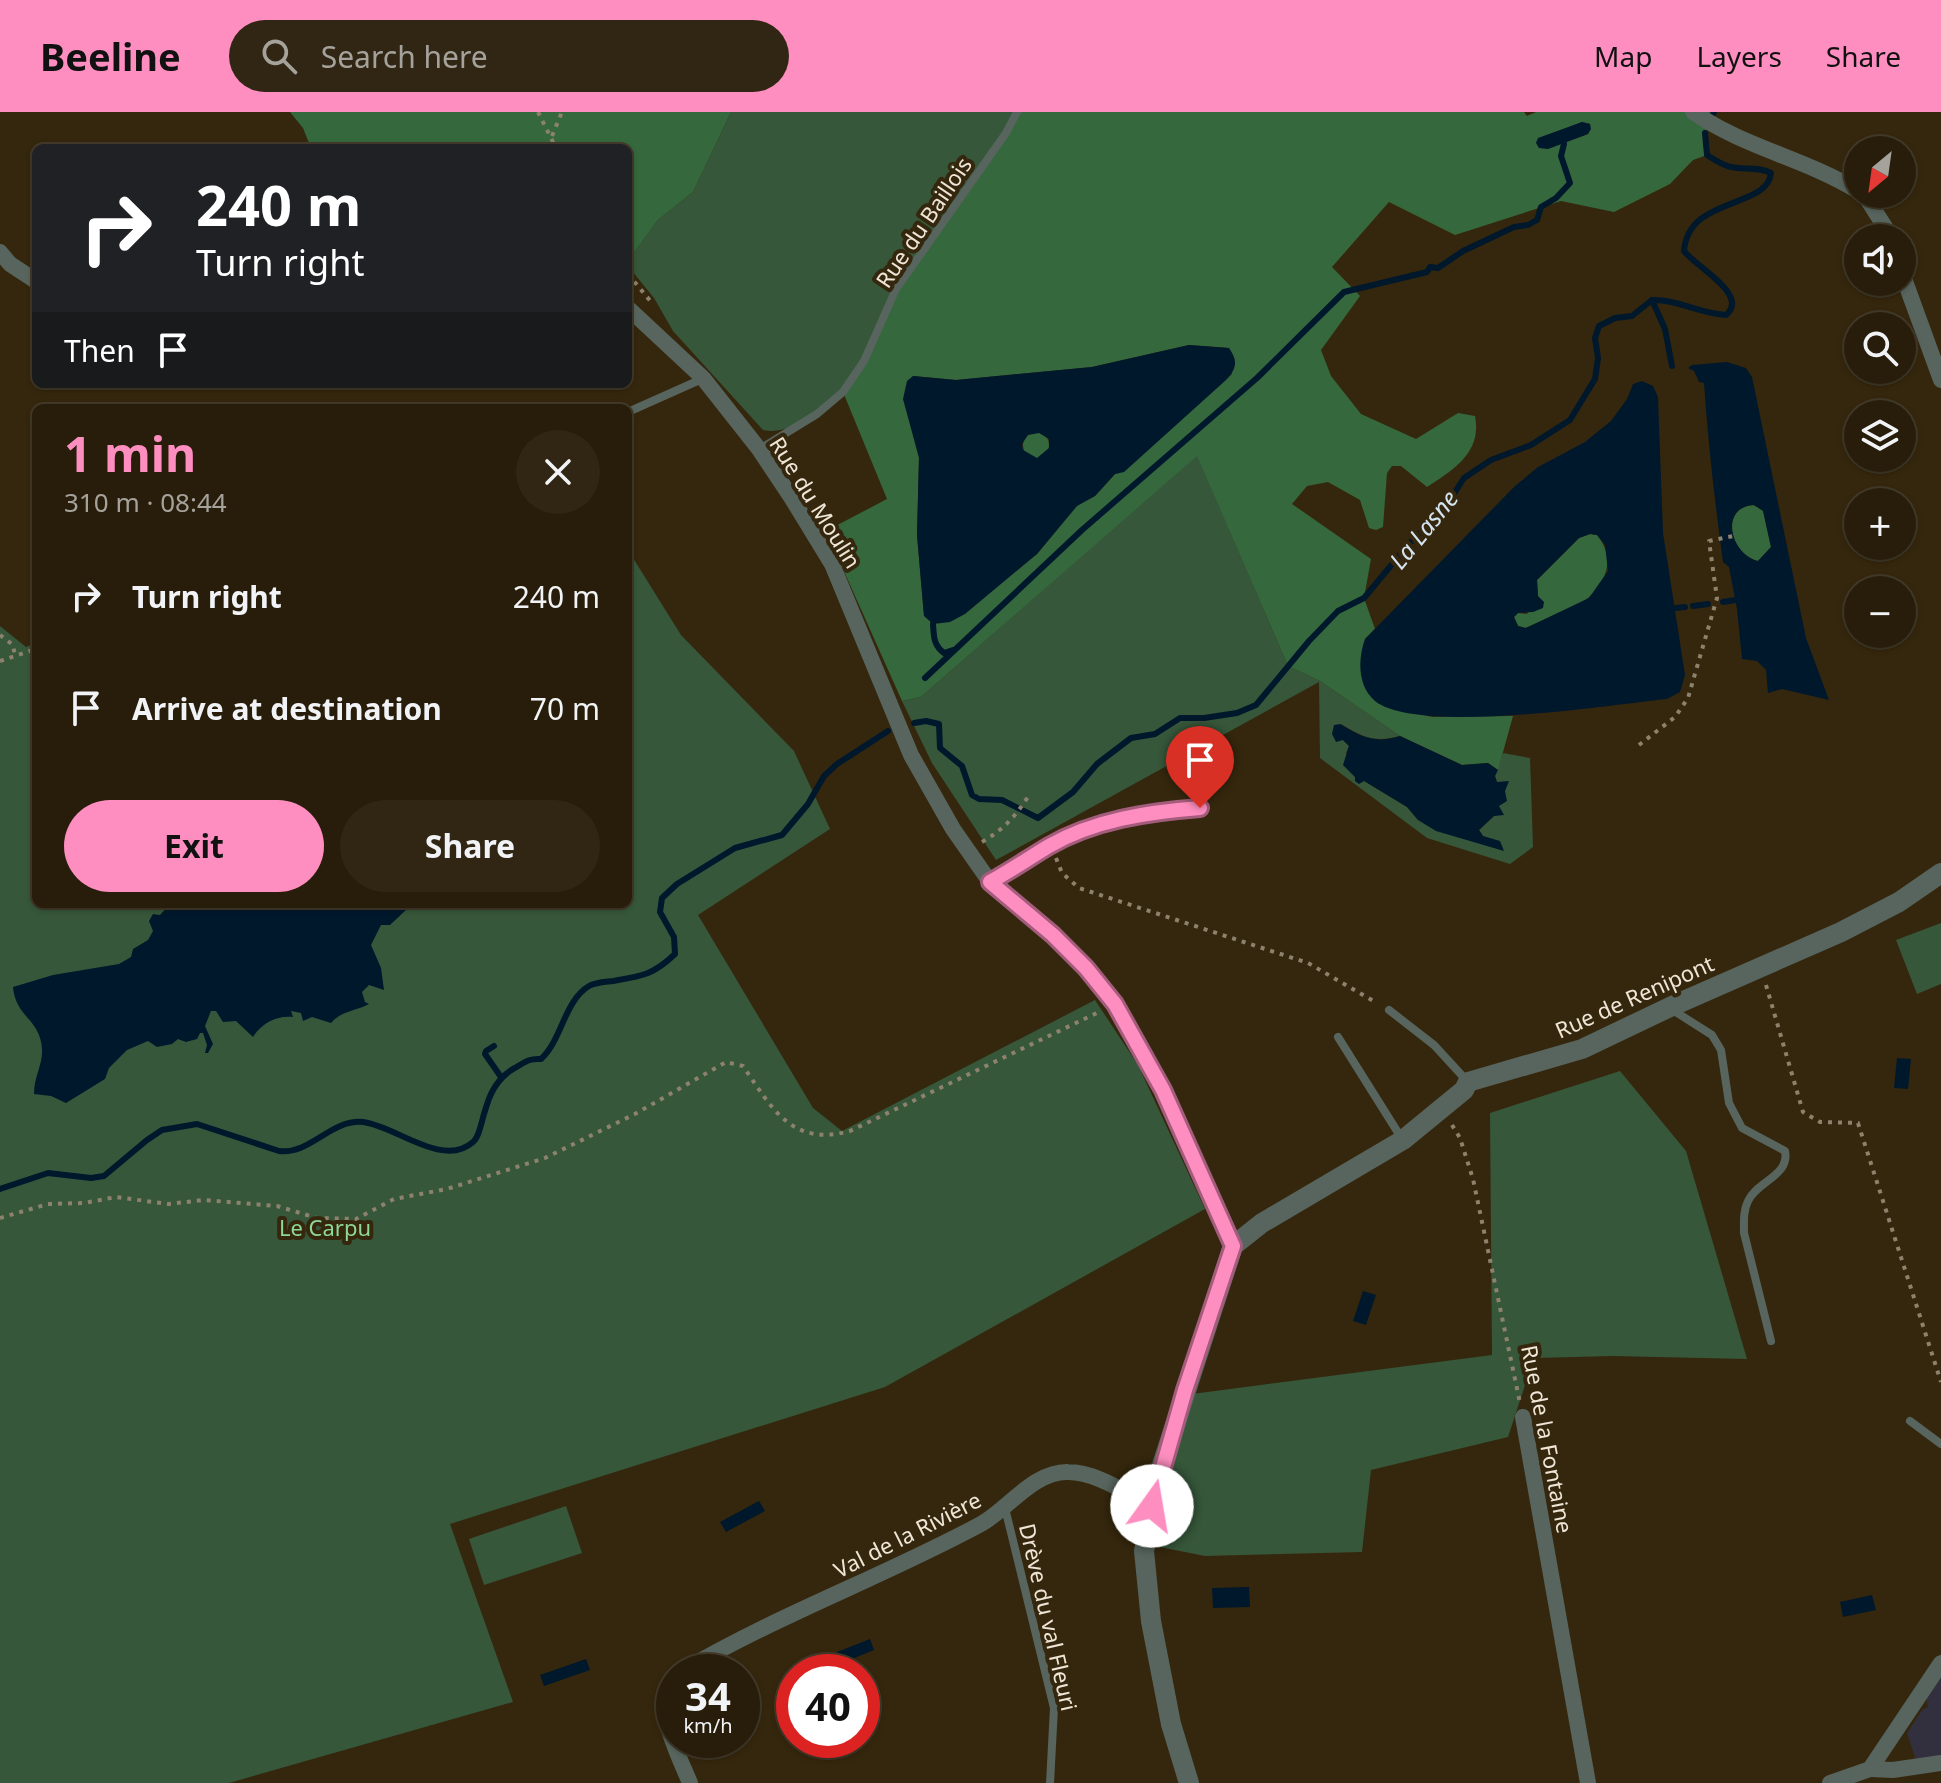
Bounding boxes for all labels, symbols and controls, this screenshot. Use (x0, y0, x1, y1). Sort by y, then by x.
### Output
search box (229, 20, 789, 92)
text: Beeline (40, 30, 181, 82)
icon: search (257, 34, 301, 78)
text: Search here (321, 36, 488, 77)
text: Map (1594, 37, 1652, 75)
text: Layers (1696, 37, 1782, 75)
text: Share (1826, 37, 1901, 75)
north arrow (1844, 136, 1916, 208)
map controls (1844, 136, 1916, 648)
street label: Rue du Baillois (868, 151, 978, 293)
text: 240 m (196, 166, 361, 242)
icon: right (64, 176, 168, 280)
button: sound (1844, 224, 1916, 296)
text: Turn right (196, 238, 364, 287)
button: search (1844, 312, 1916, 384)
icon: arrive (151, 328, 195, 372)
text: Then (64, 330, 135, 371)
button: layers (1844, 400, 1916, 472)
text: 1 min (64, 421, 196, 486)
button: close (516, 430, 600, 514)
street label: Rue du Moulin (764, 430, 868, 574)
water label: La Lasne (1381, 483, 1465, 575)
text: 310 m · 08:44 (64, 484, 227, 520)
button: + (1844, 488, 1916, 560)
icon: right (64, 574, 108, 618)
text: Turn right (132, 576, 282, 617)
text: 240 m (513, 576, 600, 617)
button: − (1844, 576, 1916, 648)
icon: arrive (64, 686, 108, 730)
text: Arrive at destination (132, 688, 442, 729)
text: 70 m (530, 688, 600, 729)
pin (1166, 726, 1234, 808)
icon: arrive (1178, 738, 1222, 782)
button: Exit (64, 800, 324, 892)
button: Share (340, 800, 600, 892)
street label: Rue de Renipont (1550, 948, 1718, 1044)
park label: Le Carpu (279, 1212, 371, 1242)
street label: Rue de la Fontaine (1515, 1342, 1581, 1536)
position arrow (1110, 1464, 1194, 1548)
street label: Val de la Rivière (828, 1484, 986, 1584)
street label: Drève du val Fleuri (1013, 1520, 1085, 1714)
speed limit sign: 40 (776, 1654, 880, 1758)
text: 34 (685, 1668, 731, 1723)
text: km/h (683, 1712, 733, 1739)

